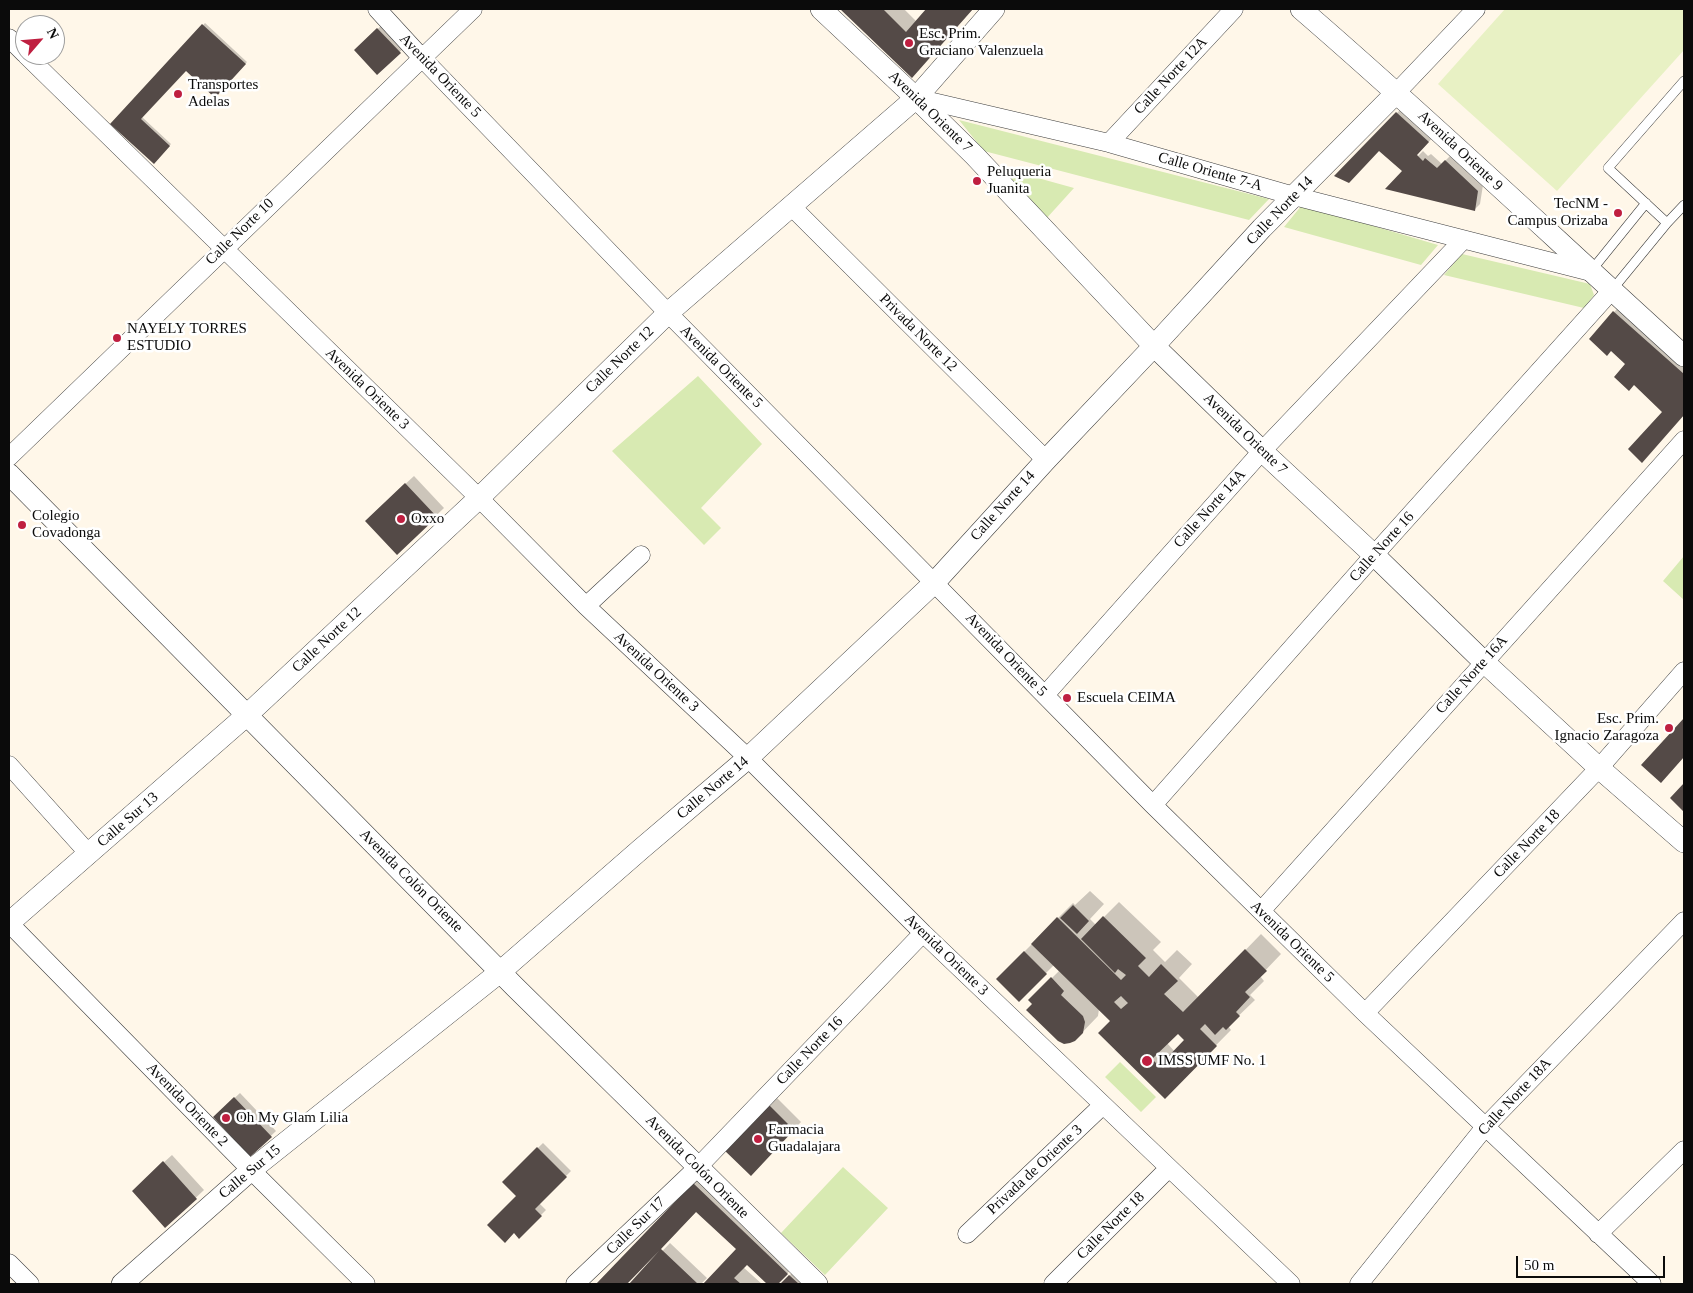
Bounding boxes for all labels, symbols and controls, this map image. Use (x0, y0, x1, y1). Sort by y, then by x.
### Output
north arrow (15, 15, 65, 65)
place label: Esc. Prim. Graciano Valenzuela (919, 25, 1044, 60)
text: N (44, 26, 62, 41)
street label: Avenida Oriente 5 (395, 30, 485, 122)
street label: Calle Norte 12A (1131, 34, 1211, 118)
marker: Esc. Prim. Graciano Valenzuela (903, 37, 915, 49)
street label: Avenida Oriente 7 (884, 67, 976, 157)
place label: Transportes Adelas (188, 76, 258, 111)
marker: Transportes Adelas (172, 88, 184, 100)
street label: Avenida Oriente 9 (1414, 107, 1506, 195)
street label: Calle Oriente 7-A (1156, 149, 1264, 195)
place label: Peluqueria Juanita (987, 163, 1051, 198)
street label: Calle Norte 14 (1243, 173, 1317, 249)
marker: Peluqueria Juanita (971, 175, 983, 187)
street label: Calle Norte 10 (202, 195, 278, 269)
place label: TecNM - Campus Orizaba (1508, 195, 1608, 230)
marker: TecNM - Campus Orizaba (1612, 207, 1624, 219)
street label: Privada Norte 12 (875, 290, 961, 376)
place label: NAYELY TORRES ESTUDIO (127, 320, 247, 355)
street label: Avenida Oriente 5 (676, 322, 766, 412)
street label: Calle Norte 12 (582, 323, 658, 397)
marker: NAYELY TORRES ESTUDIO (111, 332, 123, 344)
street label: Avenida Oriente 3 (321, 344, 413, 434)
street label: Avenida Oriente 7 (1199, 389, 1291, 479)
street label: Calle Norte 14A (1170, 466, 1250, 552)
street label: Calle Norte 14 (967, 467, 1039, 545)
place label: Colegio Covadonga (32, 507, 100, 542)
street label: Calle Norte 16 (1346, 508, 1418, 586)
place label: Oxxo (411, 510, 444, 528)
marker: Oxxo (395, 513, 407, 525)
marker: Colegio Covadonga (16, 519, 28, 531)
street label: Calle Norte 12 (289, 603, 365, 677)
street label: Avenida Oriente 5 (961, 609, 1051, 701)
street label: Avenida Oriente 3 (610, 628, 702, 716)
street label: Calle Norte 16A (1432, 632, 1512, 718)
place label: Escuela CEIMA (1077, 689, 1176, 707)
marker: Escuela CEIMA (1061, 692, 1073, 704)
place label: Esc. Prim. Ignacio Zaragoza (1554, 710, 1659, 745)
marker: Esc. Prim. Ignacio Zaragoza (1663, 722, 1675, 734)
street label: Calle Norte 14 (673, 753, 753, 823)
street label: Calle Sur 13 (94, 789, 162, 851)
street label: Calle Norte 18 (1490, 806, 1564, 882)
street label: Avenida Colón Oriente (356, 826, 466, 936)
street label: Avenida Oriente 5 (1246, 897, 1338, 987)
street label: Avenida Oriente 3 (900, 910, 992, 1000)
street label: Calle Norte 16 (773, 1013, 847, 1089)
place label: IMSS UMF No. 1 (1158, 1052, 1266, 1070)
marker: IMSS UMF No. 1 (1140, 1054, 1154, 1068)
street label: Calle Norte 18A (1475, 1055, 1555, 1139)
street label: Avenida Oriente 2 (142, 1059, 232, 1151)
place label: Oh My Glam Lilia (236, 1109, 348, 1127)
marker: Oh My Glam Lilia (220, 1112, 232, 1124)
street label: Avenida Colón Oriente (642, 1112, 752, 1222)
place label: Farmacia Guadalajara (768, 1121, 840, 1156)
street label: Privada de Oriente 3 (984, 1121, 1086, 1219)
marker: Farmacia Guadalajara (752, 1133, 764, 1145)
street label: Calle Sur 15 (215, 1141, 285, 1203)
street label: Calle Norte 18 (1073, 1188, 1149, 1264)
street label: Calle Sur 17 (603, 1193, 669, 1259)
scale bar (1518, 1246, 1667, 1278)
text: 50 m (1524, 1257, 1554, 1273)

